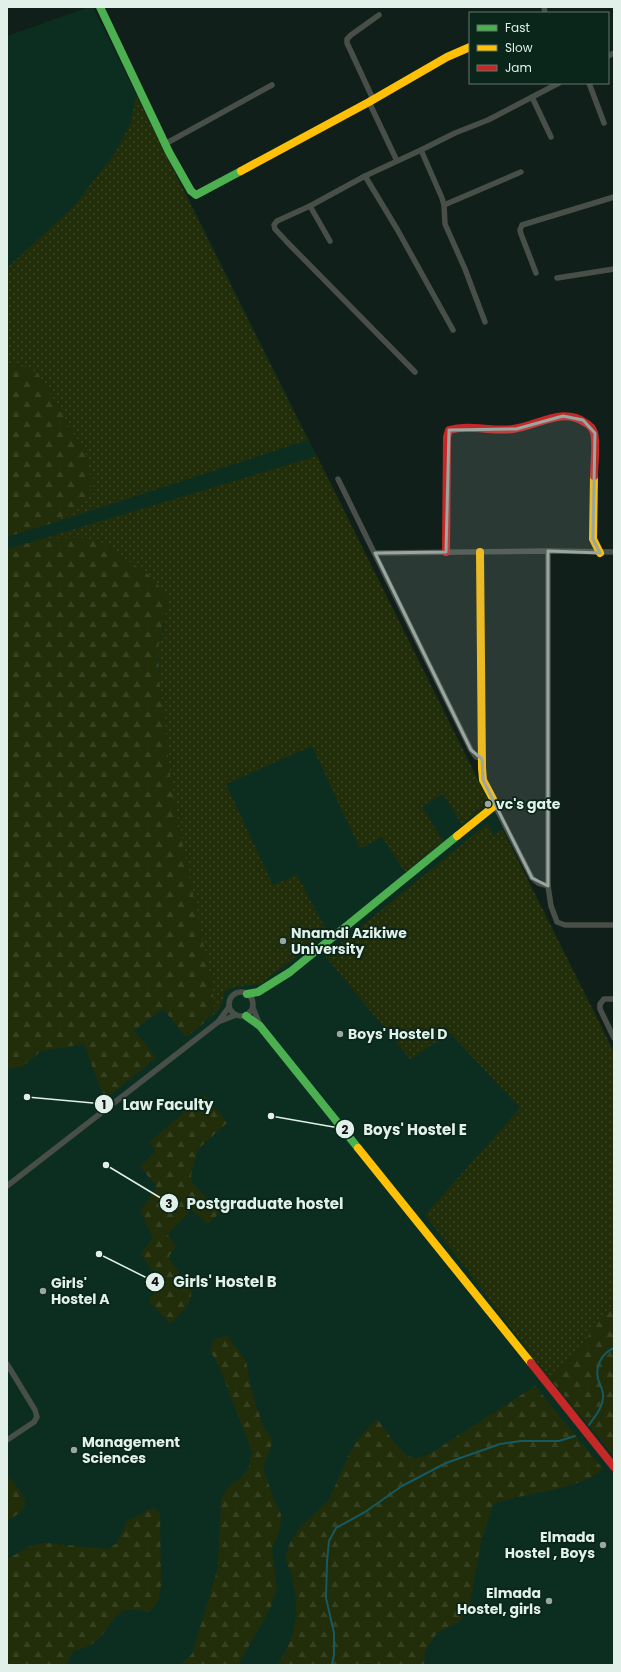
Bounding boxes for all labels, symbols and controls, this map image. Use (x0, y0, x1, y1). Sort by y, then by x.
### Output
legend (469, 12, 609, 84)
text: Fast (505, 19, 530, 36)
text: Slow (505, 39, 533, 56)
text: Jam (505, 59, 532, 76)
place label: vc's gate (496, 794, 561, 814)
marker: vc's gate (483, 799, 493, 809)
place label: Nnamdi Azikiwe University (291, 923, 407, 959)
marker: Nnamdi Azikiwe University (278, 936, 288, 946)
place label: Boys' Hostel D (348, 1024, 447, 1044)
marker: Boys' Hostel D (335, 1029, 345, 1039)
callout: Law Faculty (94, 1091, 221, 1118)
text: Law Faculty (122, 1094, 214, 1115)
text: 1 (102, 1096, 106, 1113)
callout: Boys' Hostel E (335, 1116, 475, 1143)
text: Boys' Hostel E (363, 1119, 467, 1140)
text: 2 (342, 1121, 349, 1138)
callout: Postgraduate hostel (159, 1190, 351, 1217)
text: Postgraduate hostel (187, 1193, 343, 1214)
text: 3 (165, 1195, 173, 1212)
callout: Girls' Hostel B (145, 1268, 284, 1295)
text: Girls' Hostel B (173, 1271, 277, 1292)
place label: Girls' Hostel A (51, 1273, 110, 1309)
text: 4 (151, 1273, 159, 1290)
marker: Girls' Hostel A (38, 1286, 48, 1296)
place label: Management Sciences (82, 1432, 180, 1468)
marker: Management Sciences (69, 1445, 79, 1455)
place label: Elmada Hostel , Boys (505, 1527, 595, 1563)
marker: Elmada Hostel , Boys (598, 1540, 608, 1550)
place label: Elmada Hostel, girls (457, 1583, 541, 1619)
marker: Elmada Hostel, girls (544, 1596, 554, 1606)

